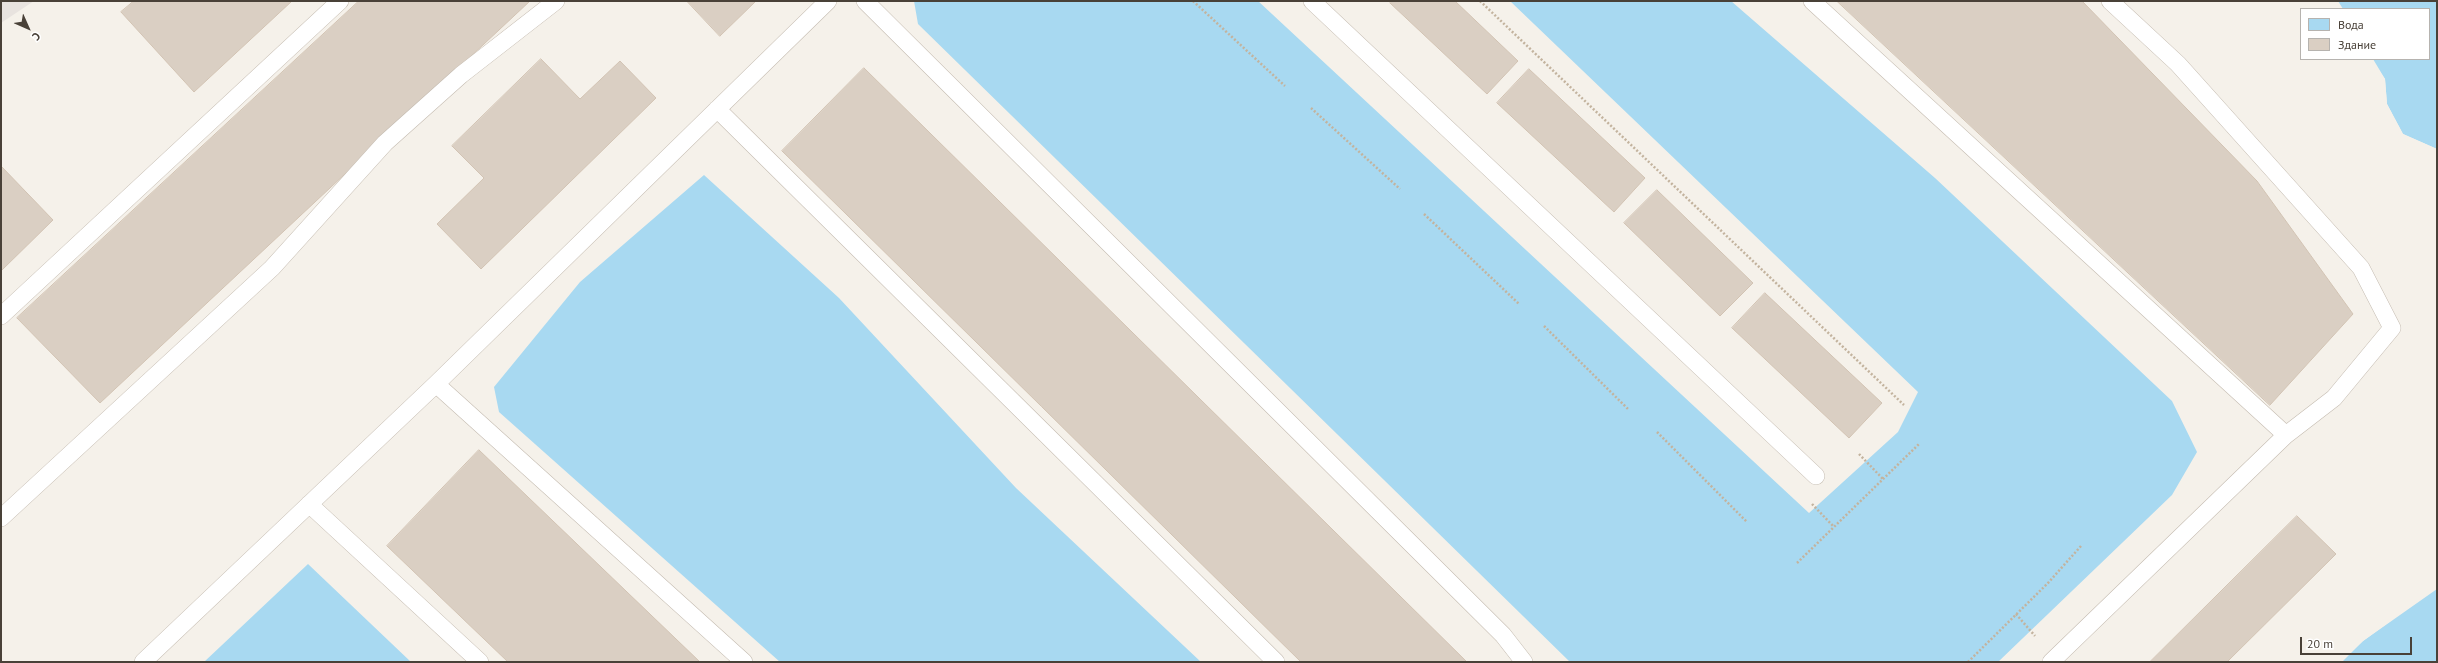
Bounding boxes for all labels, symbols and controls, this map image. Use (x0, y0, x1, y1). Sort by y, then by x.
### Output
north arrow (8, 8, 48, 48)
legend (2300, 8, 2430, 60)
text: Вода (2338, 17, 2364, 32)
text: С (29, 29, 44, 44)
text: Здание (2338, 37, 2376, 52)
scale bar (2302, 629, 2414, 655)
text: 20 m (2307, 636, 2333, 651)

